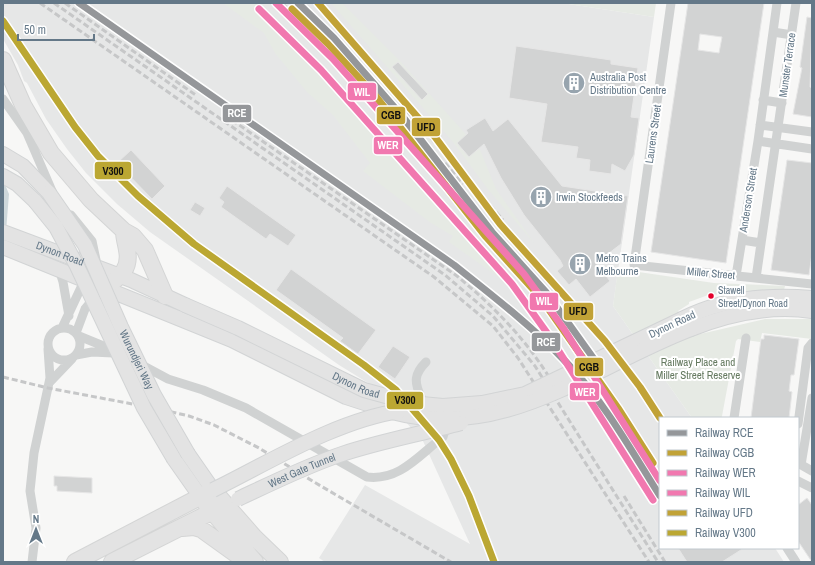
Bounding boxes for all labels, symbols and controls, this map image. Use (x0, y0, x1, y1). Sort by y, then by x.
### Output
scale bar (18, 16, 94, 42)
text: 50 m (24, 22, 46, 38)
street label: Munster Terrace (776, 32, 798, 98)
building icon: Australia Post Distribution Centre (561, 70, 587, 96)
place label: Australia Post Distribution Centre (589, 70, 666, 97)
line badge: WIL (347, 82, 377, 101)
text: WIL (354, 85, 371, 99)
street label: Laurens Street (642, 103, 664, 164)
line badge: RCE (222, 104, 252, 123)
text: RCE (227, 106, 247, 120)
line badge: CGB (376, 106, 406, 125)
text: CGB (381, 108, 402, 122)
line badge: UFD (411, 117, 441, 137)
text: UFD (417, 120, 436, 134)
line badge: WER (373, 136, 403, 155)
text: WER (377, 138, 399, 152)
line badge: V300 (94, 161, 132, 180)
text: V300 (102, 164, 124, 178)
street label: Anderson Street (736, 166, 760, 234)
building icon: Irwin Stockfeeds (528, 184, 554, 210)
place label: Irwin Stockfeeds (556, 190, 623, 204)
street label: Dynon Road (34, 238, 86, 269)
building icon: Metro Trains Melbourne (567, 251, 593, 277)
place label: Metro Trains Melbourne (596, 251, 647, 278)
street label: Miller Street (686, 264, 736, 282)
place label: Stawell Street/Dynon Road (718, 284, 788, 310)
marker: Stawell Street/Dynon Road (706, 291, 716, 301)
line badge: WIL (529, 292, 559, 311)
text: WIL (536, 294, 553, 308)
line badge: UFD (563, 302, 594, 321)
text: UFD (569, 304, 588, 318)
street label: Dynon Road (646, 307, 698, 341)
street label: Wurundjeri Way (116, 328, 157, 392)
line badge: RCE (531, 332, 561, 352)
text: RCE (536, 335, 556, 349)
park label: Railway Place and Miller Street Reserve (656, 355, 740, 382)
line badge: CGB (574, 357, 604, 377)
text: CGB (579, 360, 600, 374)
street label: Dynon Road (330, 369, 381, 401)
line badge: WER (569, 382, 600, 401)
text: WER (574, 385, 596, 399)
line badge: V300 (386, 391, 424, 410)
text: V300 (394, 393, 416, 407)
legend (659, 417, 799, 549)
text: Railway RCE (695, 425, 754, 441)
text: Railway CGB (695, 445, 754, 461)
street label: West Gate Tunnel (266, 450, 337, 491)
text: Railway WER (695, 465, 756, 481)
text: Railway WIL (695, 485, 751, 501)
text: Railway UFD (695, 505, 753, 521)
north arrow (16, 509, 56, 549)
text: N (33, 512, 39, 526)
text: Railway V300 (695, 525, 756, 541)

